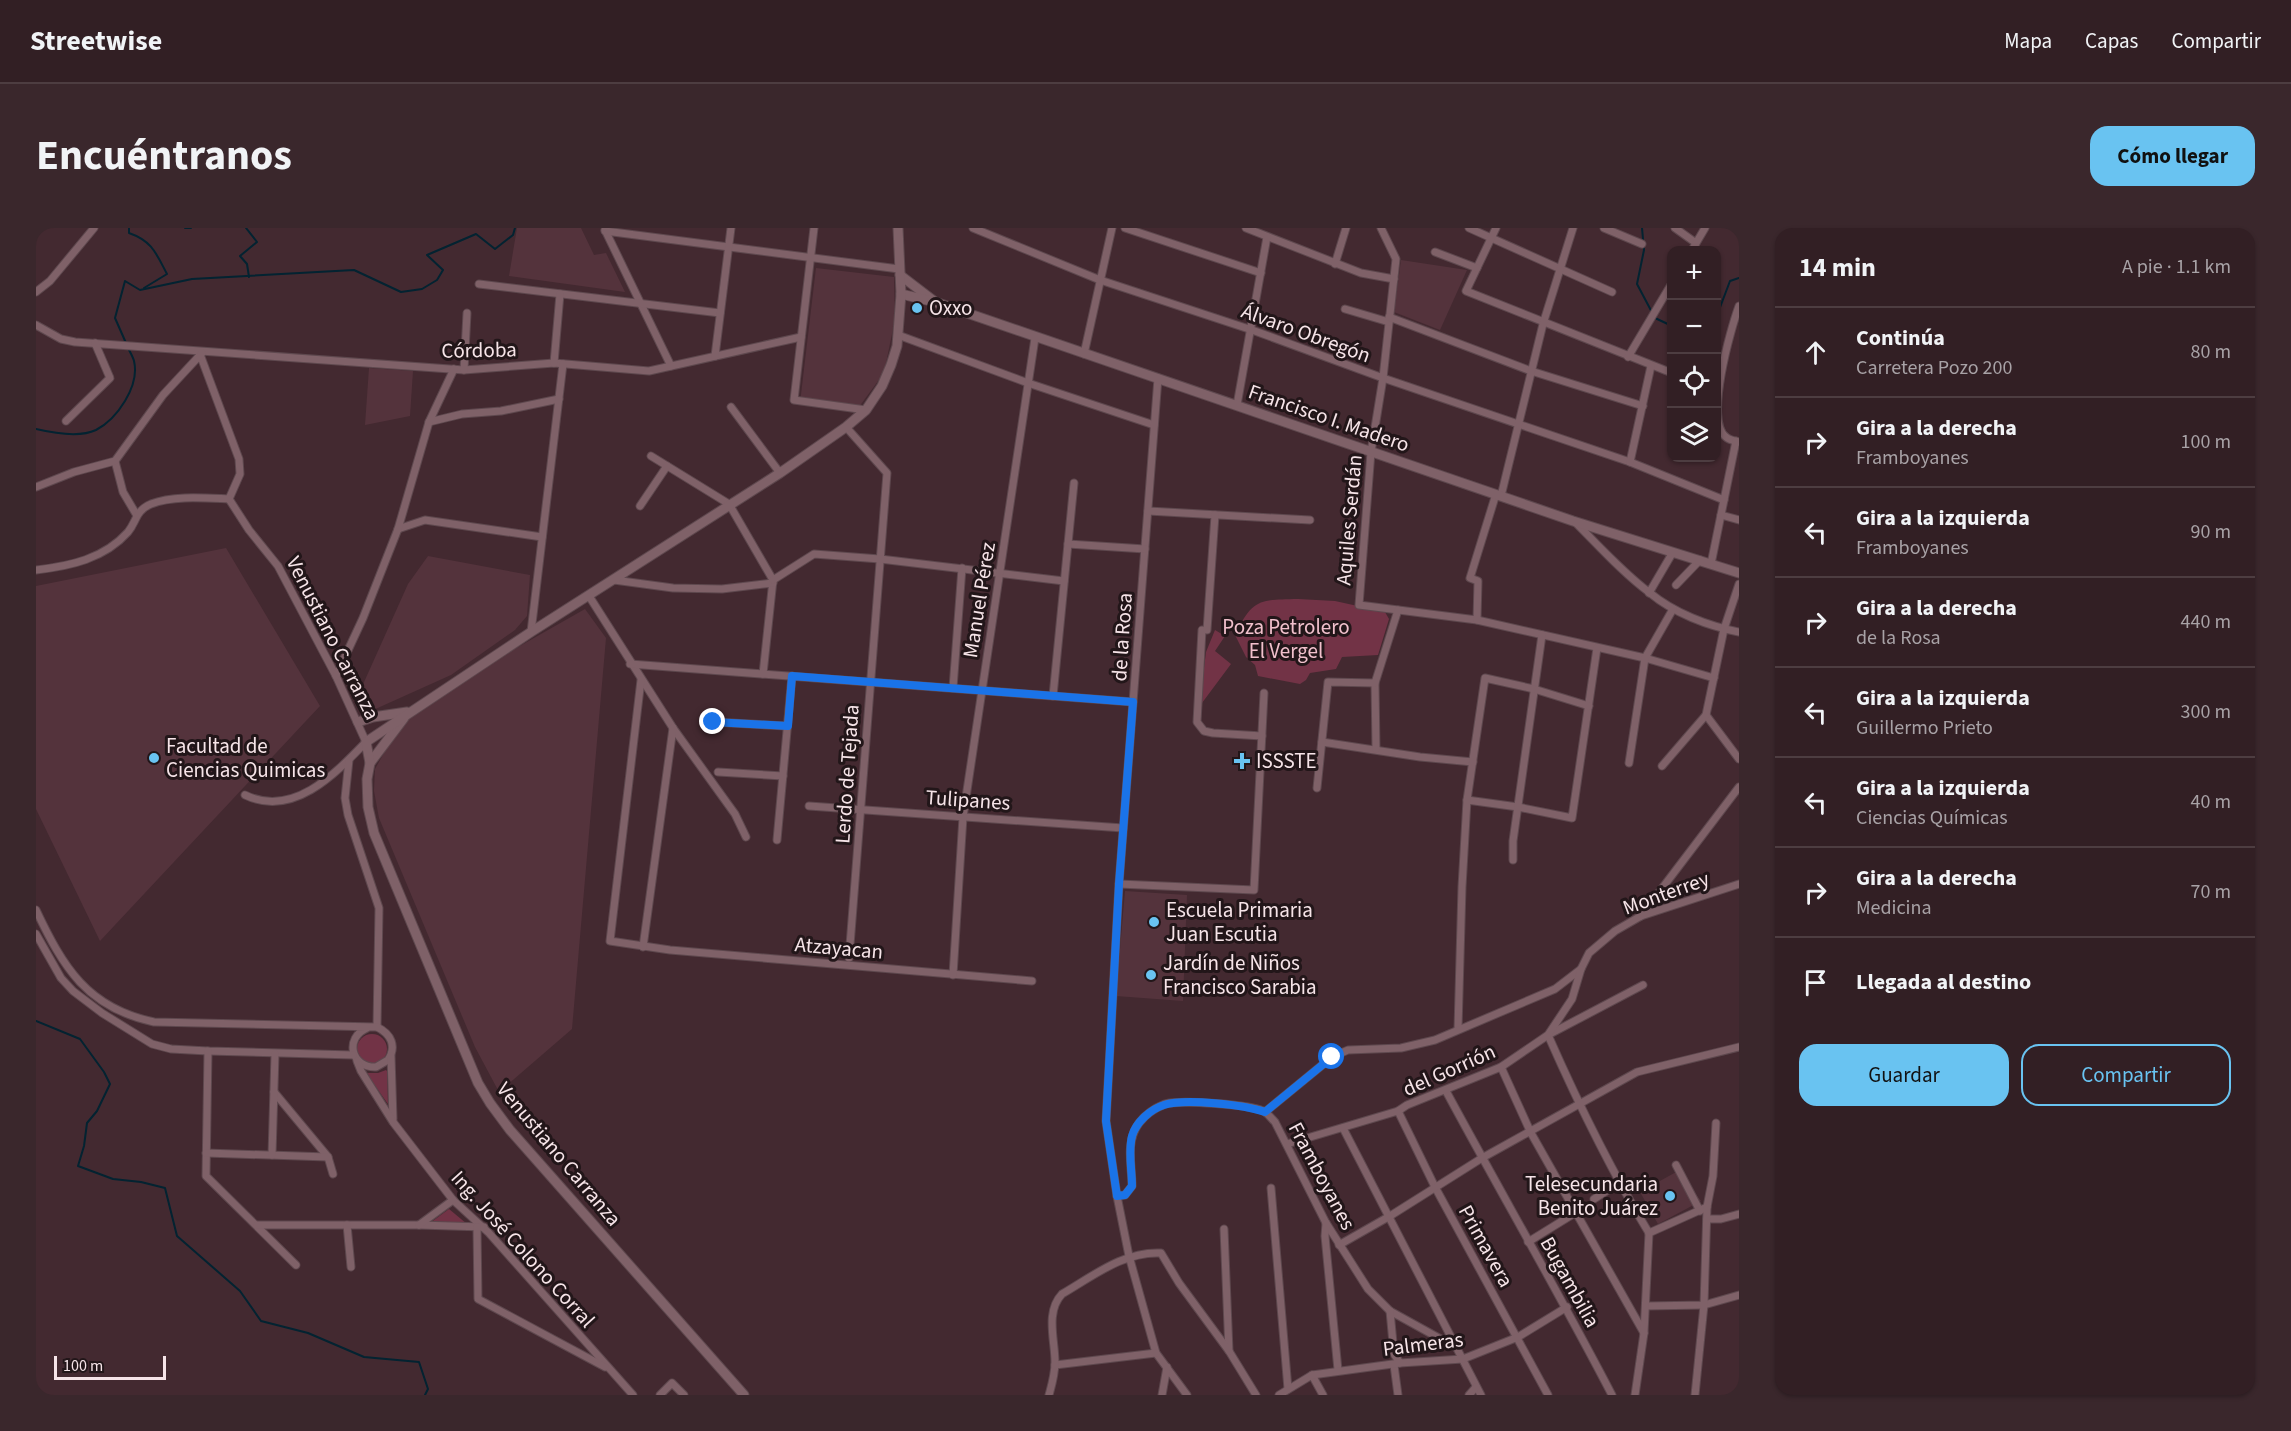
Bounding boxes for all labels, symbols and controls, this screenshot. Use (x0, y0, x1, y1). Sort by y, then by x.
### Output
text: Streetwise (30, 21, 162, 61)
text: Mapa (2004, 26, 2052, 56)
text: Capas (2085, 26, 2138, 56)
text: Compartir (2171, 26, 2261, 56)
text: Encuéntranos (36, 126, 292, 186)
button: Cómo llegar (2090, 126, 2255, 186)
map controls (1667, 246, 1721, 462)
button: + (1667, 246, 1721, 300)
text: 14 min (1799, 249, 1876, 286)
text: A pie · 1.1 km (2122, 253, 2231, 281)
place label: Oxxo (929, 293, 972, 323)
street label: Álvaro Obregón (1237, 296, 1375, 370)
button: − (1667, 300, 1721, 354)
marker: Oxxo (910, 301, 924, 315)
text: Continúa (1856, 322, 1945, 354)
street label: Córdoba (441, 334, 517, 366)
icon: ahead (1799, 336, 1832, 369)
text: 80 m (2191, 338, 2231, 366)
button: locate (1667, 354, 1721, 408)
text: Carretera Pozo 200 (1856, 354, 2012, 382)
street label: Francisco I. Madero (1245, 376, 1413, 460)
button: layers (1667, 408, 1721, 462)
text: Gira a la derecha (1856, 412, 2017, 444)
icon: right (1799, 426, 1832, 459)
text: 100 m (2181, 428, 2231, 456)
text: Framboyanes (1856, 444, 1969, 472)
street label: Aquiles Serdán (1328, 454, 1370, 586)
text: Gira a la izquierda (1856, 502, 2030, 534)
icon: left (1799, 516, 1832, 549)
text: 90 m (2191, 518, 2231, 546)
text: Framboyanes (1856, 534, 1969, 562)
street label: Manuel Pérez (955, 540, 1003, 660)
street label: Venustiano Carranza (279, 551, 387, 725)
street label: de la Rosa (1104, 592, 1140, 682)
text: Gira a la derecha (1856, 592, 2017, 624)
icon: right (1799, 606, 1832, 639)
text: 440 m (2181, 608, 2231, 636)
park label: Poza Petrolero El Vergel (1222, 612, 1350, 666)
text: de la Rosa (1856, 624, 1941, 652)
text: Gira a la izquierda (1856, 682, 2030, 714)
icon: left (1799, 696, 1832, 729)
text: 300 m (2181, 698, 2231, 726)
street label: Lerdo de Tejada (827, 703, 867, 845)
route end (699, 708, 725, 734)
text: Guillermo Prieto (1856, 714, 1993, 742)
place label: Facultad de Ciencias Quimicas (166, 731, 325, 785)
place label: ISSSTE (1256, 746, 1317, 776)
marker: Facultad de Ciencias Quimicas (147, 751, 161, 765)
marker: ISSSTE (1233, 752, 1251, 770)
text: Gira a la izquierda (1856, 772, 2030, 804)
street label: Tulipanes (925, 782, 1012, 818)
icon: left (1799, 786, 1832, 819)
text: 40 m (2191, 788, 2231, 816)
text: Ciencias Químicas (1856, 804, 2008, 832)
text: Gira a la derecha (1856, 862, 2017, 894)
street label: Monterrey (1619, 863, 1714, 922)
icon: right (1799, 876, 1832, 909)
text: 70 m (2191, 878, 2231, 906)
text: Medicina (1856, 894, 1932, 922)
place label: Escuela Primaria Juan Escutia (1166, 895, 1313, 949)
marker: Escuela Primaria Juan Escutia (1147, 915, 1161, 929)
street label: Atzayacan (794, 929, 884, 967)
place label: Jardín de Niños Francisco Sarabia (1163, 948, 1317, 1002)
icon: arrive (1799, 966, 1832, 999)
text: Llegada al destino (1856, 966, 2031, 998)
marker: Jardín de Niños Francisco Sarabia (1144, 968, 1158, 982)
street label: del Gorrión (1398, 1036, 1500, 1104)
route start (1318, 1043, 1344, 1069)
button: Guardar (1799, 1044, 2009, 1106)
button: Compartir (2021, 1044, 2231, 1106)
street label: Venustiano Carranza (490, 1075, 628, 1233)
street label: Framboyanes (1281, 1117, 1363, 1235)
street label: Ing. José Colono Corral (444, 1164, 602, 1334)
place label: Telesecundaria Benito Juárez (1525, 1169, 1658, 1223)
marker: Telesecundaria Benito Juárez (1663, 1189, 1677, 1203)
street label: Primavera (1451, 1199, 1521, 1293)
street label: Bugambilia (1533, 1231, 1607, 1333)
street label: Palmeras (1381, 1324, 1465, 1364)
scale bar (54, 1353, 166, 1380)
text: 100 m (63, 1355, 103, 1377)

